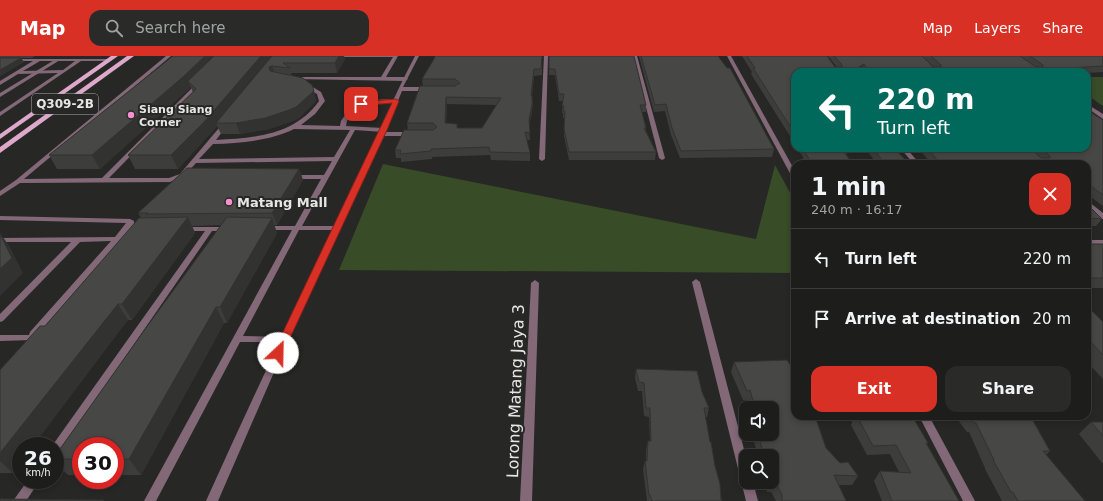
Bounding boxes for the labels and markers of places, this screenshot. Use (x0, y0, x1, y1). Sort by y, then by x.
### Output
pin (344, 87, 378, 121)
place label: Siang Siang Corner (139, 103, 212, 129)
marker: Siang Siang Corner (126, 110, 136, 120)
place label: Matang Mall (237, 195, 327, 210)
marker: Matang Mall (224, 197, 234, 207)

